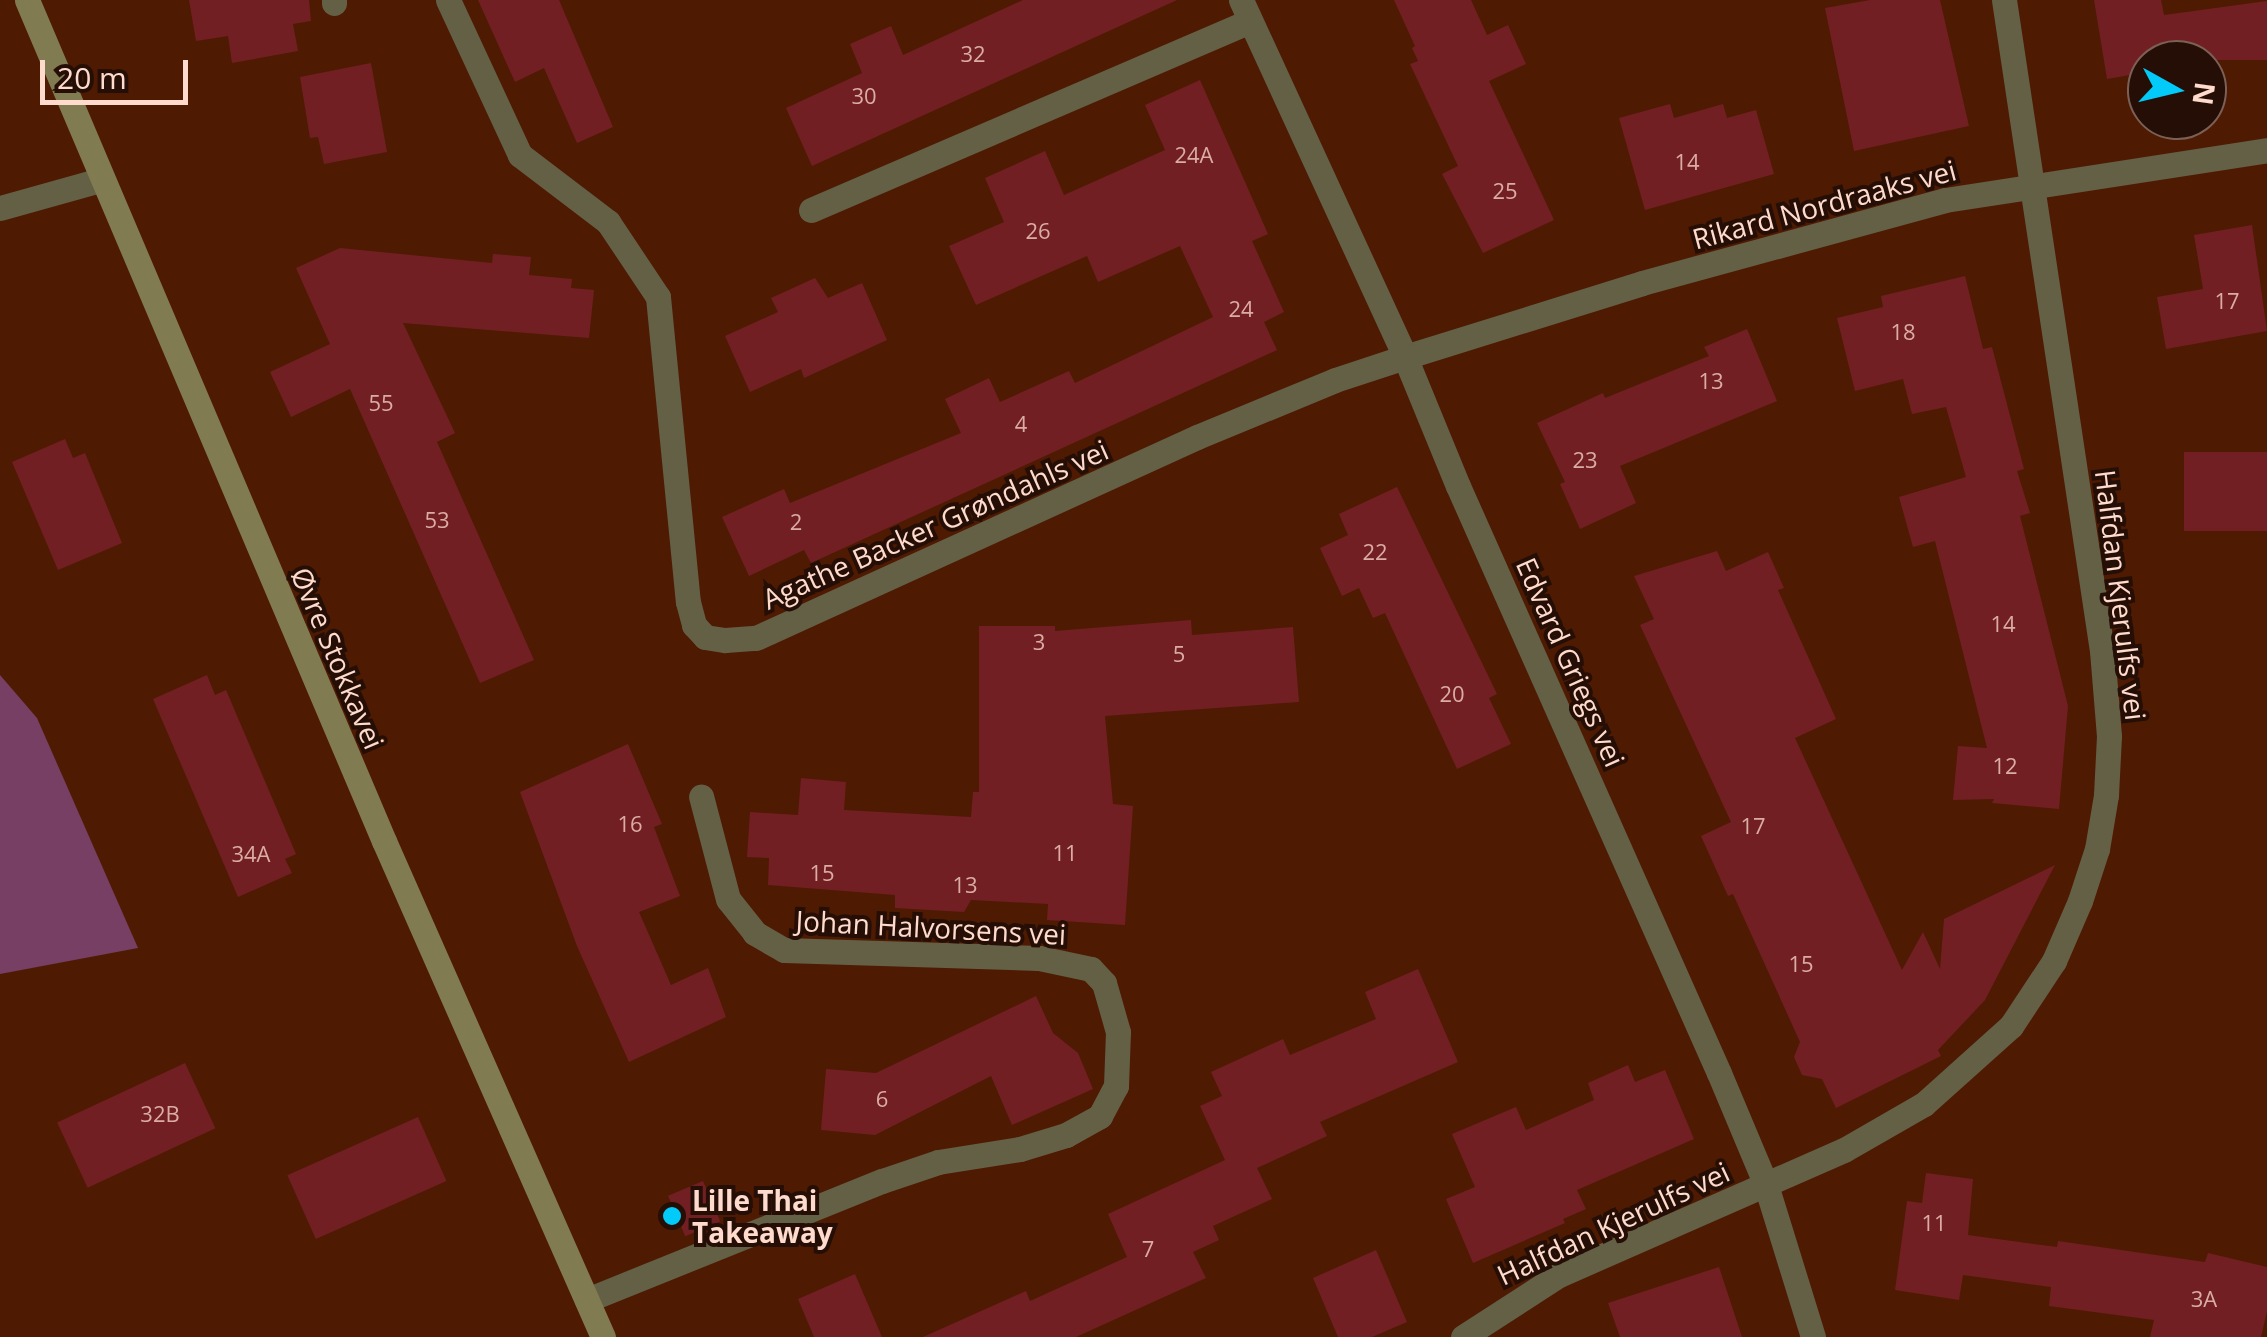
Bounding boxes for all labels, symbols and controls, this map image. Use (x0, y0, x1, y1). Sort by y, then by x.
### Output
scale bar (45, 40, 192, 102)
north arrow (2127, 40, 2227, 140)
house number: 32 (960, 41, 986, 67)
text: 20 m (57, 57, 127, 98)
text: N (2184, 80, 2225, 108)
house number: 30 (851, 83, 877, 109)
house number: 24A (1174, 142, 1214, 168)
house number: 14 (1674, 149, 1700, 175)
street label: Rikard Nordraaks vei (1688, 153, 1960, 255)
house number: 25 (1492, 178, 1518, 204)
house number: 26 (1025, 218, 1051, 244)
house number: 17 (2214, 288, 2240, 314)
house number: 24 (1228, 296, 1254, 322)
house number: 18 (1890, 319, 1916, 345)
house number: 13 (1698, 368, 1724, 394)
house number: 55 (368, 390, 394, 416)
house number: 4 (1015, 411, 1027, 437)
street label: Agathe Backer Grøndahls vei (757, 432, 1113, 616)
house number: 23 (1572, 447, 1598, 473)
street label: Halfdan Kjerulfs vei (2089, 468, 2153, 722)
house number: 53 (424, 507, 450, 533)
house number: 2 (790, 509, 802, 535)
house number: 22 (1362, 539, 1388, 565)
street label: Edvard Griegs vei (1510, 552, 1632, 772)
street label: Øvre Stokkavei (285, 562, 391, 754)
house number: 14 (1990, 611, 2016, 637)
house number: 3 (1033, 629, 1045, 655)
house number: 5 (1173, 641, 1185, 667)
house number: 20 (1439, 681, 1465, 707)
house number: 12 (1992, 753, 2018, 779)
house number: 16 (617, 811, 643, 837)
house number: 17 (1740, 813, 1766, 839)
house number: 11 (1052, 840, 1078, 866)
house number: 34A (231, 841, 271, 867)
house number: 15 (809, 860, 835, 886)
house number: 13 (952, 872, 978, 898)
street label: Johan Halvorsens vei (795, 903, 1067, 951)
house number: 15 (1788, 951, 1814, 977)
house number: 6 (876, 1086, 888, 1112)
house number: 32B (140, 1101, 180, 1127)
street label: Halfdan Kjerulfs vei (1492, 1154, 1734, 1292)
place label: Lille Thai Takeaway (692, 1183, 833, 1249)
marker: Lille Thai Takeaway (661, 1205, 683, 1227)
house number: 11 (1921, 1210, 1947, 1236)
house number: 7 (1142, 1236, 1154, 1262)
house number: 3A (2191, 1286, 2217, 1312)

